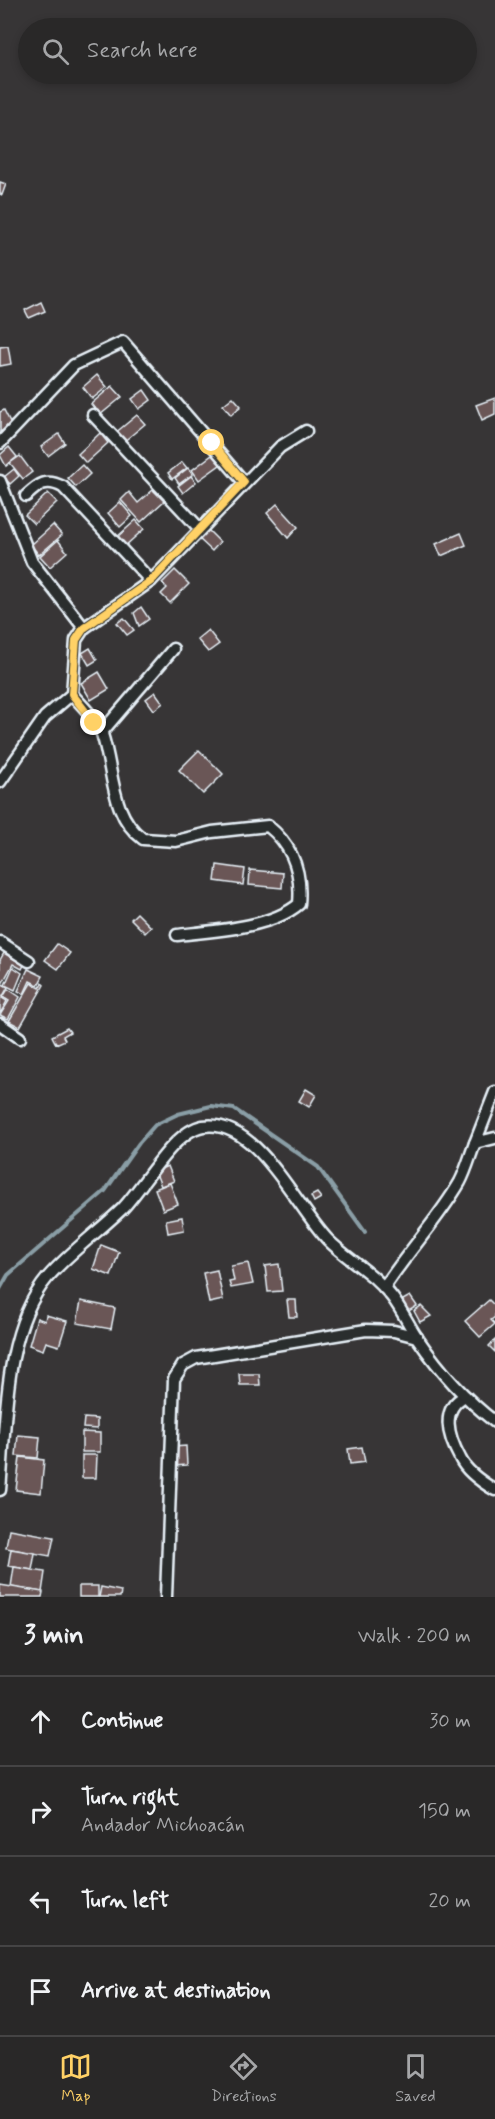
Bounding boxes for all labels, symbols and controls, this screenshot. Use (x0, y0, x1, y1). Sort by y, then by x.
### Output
search box (18, 18, 477, 84)
icon: search (39, 35, 72, 68)
text: Search here (87, 37, 198, 65)
route start (198, 429, 224, 455)
route end (80, 709, 106, 735)
text: 3 min (24, 1619, 84, 1653)
text: Walk · 200 m (358, 1623, 471, 1650)
icon: ahead (24, 1705, 57, 1738)
text: Continue (81, 1707, 163, 1735)
text: 30 m (429, 1708, 471, 1735)
text: Turn right (81, 1784, 179, 1812)
icon: right (24, 1795, 57, 1828)
text: 150 m (418, 1798, 471, 1825)
text: Andador Michoacán (81, 1812, 245, 1839)
icon: left (24, 1885, 57, 1918)
text: Turn left (81, 1887, 169, 1915)
text: 20 m (428, 1888, 471, 1915)
icon: arrive (24, 1975, 57, 2008)
text: Arrive at destination (81, 1977, 271, 2005)
tab: Map (59, 2050, 92, 2107)
tab: Directions (211, 2050, 277, 2107)
tab: Saved (395, 2050, 436, 2107)

